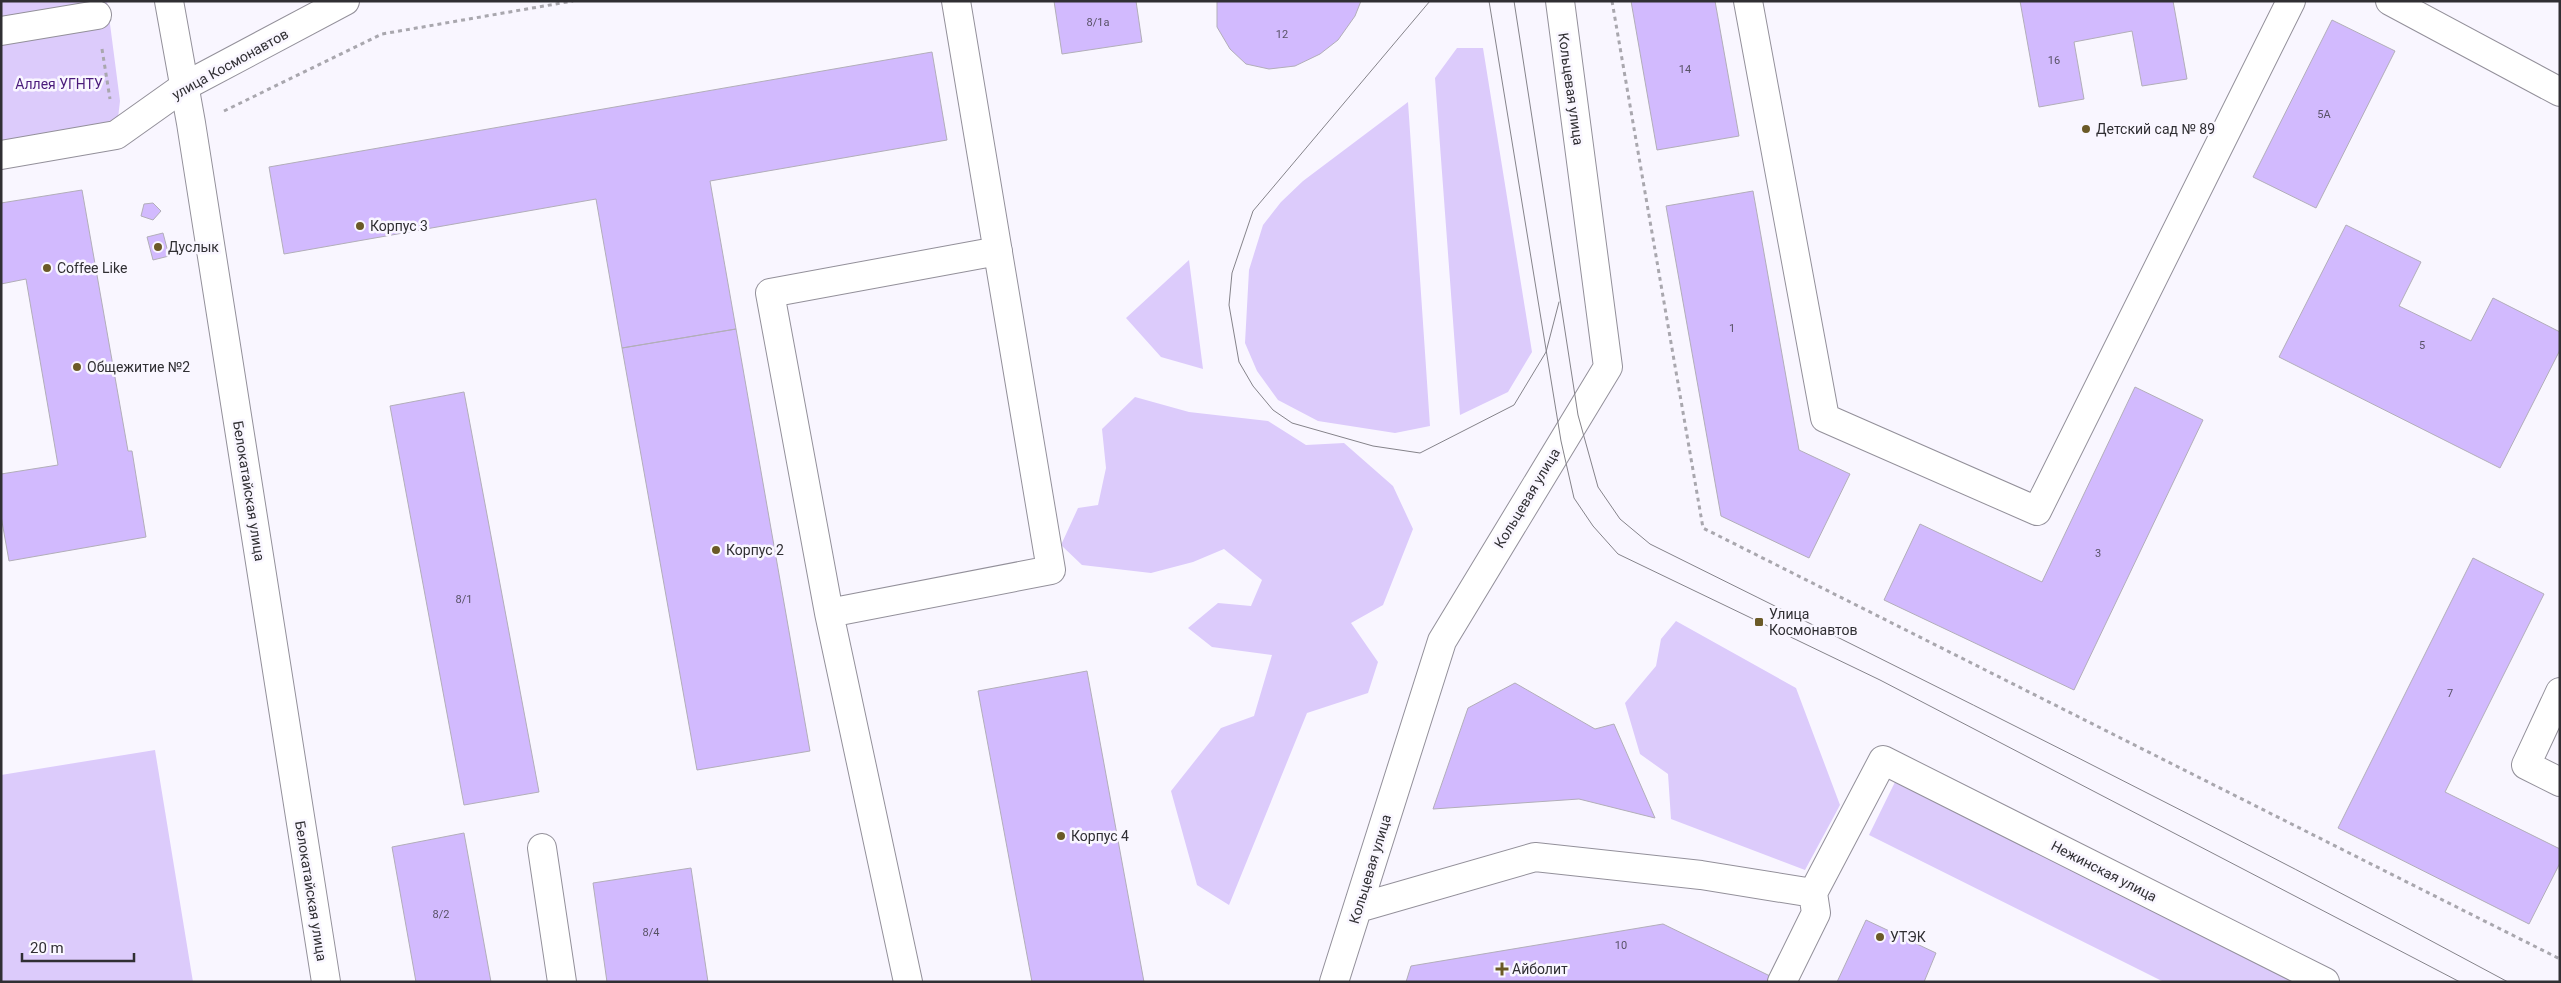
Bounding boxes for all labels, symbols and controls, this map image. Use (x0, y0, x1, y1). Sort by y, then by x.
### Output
house number: 8/1а (1087, 16, 1109, 29)
street label: улица Космонавтов (169, 25, 291, 103)
house number: 12 (1276, 28, 1288, 41)
street label: Кольцевая улица (1555, 32, 1587, 146)
house number: 16 (2048, 54, 2060, 67)
house number: 14 (1679, 63, 1691, 76)
park label: Аллея УГНТУ (15, 76, 103, 92)
house number: 5А (2317, 108, 2332, 121)
place label: Детский сад № 89 (2096, 121, 2215, 137)
marker: Детский сад № 89 (2080, 123, 2092, 135)
place label: Корпус 3 (370, 218, 428, 234)
marker: Корпус 3 (354, 220, 366, 232)
place label: Дуслык (168, 239, 219, 255)
marker: Дуслык (152, 241, 164, 253)
place label: Coffee Like (57, 260, 127, 276)
marker: Coffee Like (41, 262, 53, 274)
house number: 1 (1729, 322, 1735, 335)
house number: 5 (2419, 339, 2425, 352)
place label: Общежитие №2 (87, 359, 190, 375)
marker: Общежитие №2 (71, 361, 83, 373)
street label: Белокатайская улица (230, 420, 268, 562)
street label: Кольцевая улица (1491, 445, 1563, 551)
place label: Корпус 2 (726, 542, 784, 558)
marker: Корпус 2 (710, 544, 722, 556)
house number: 3 (2095, 547, 2101, 560)
house number: 8/1 (456, 593, 472, 606)
place label: Улица Космонавтов (1769, 606, 1858, 638)
marker: Улица Космонавтов (1753, 616, 1765, 628)
house number: 7 (2447, 687, 2453, 700)
street label: Кольцевая улица (1346, 812, 1394, 926)
street label: Белокатайская улица (292, 820, 330, 962)
place label: Корпус 4 (1071, 828, 1129, 844)
marker: Корпус 4 (1055, 830, 1067, 842)
street label: Нежинская улица (2049, 837, 2159, 905)
house number: 8/2 (433, 908, 449, 921)
house number: 8/4 (643, 926, 659, 939)
place label: УТЭК (1890, 929, 1926, 945)
scale bar (22, 930, 135, 962)
marker: УТЭК (1874, 931, 1886, 943)
text: 20 m (30, 939, 64, 957)
house number: 10 (1615, 939, 1627, 952)
place label: Айболит (1512, 961, 1568, 977)
marker: Айболит (1496, 963, 1508, 975)

